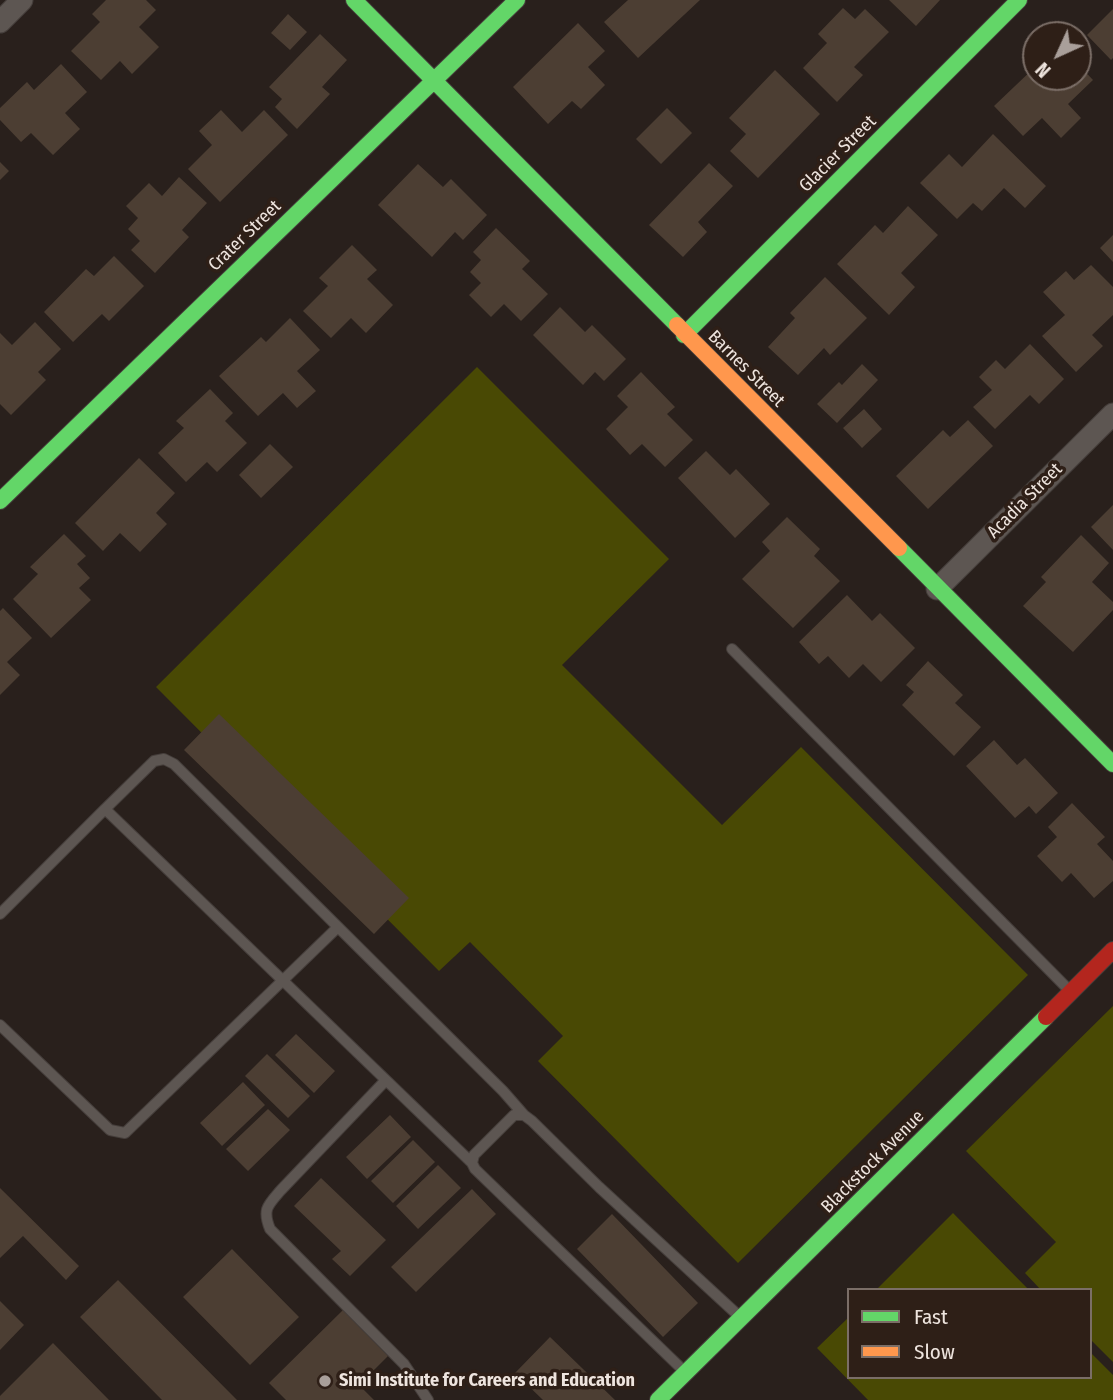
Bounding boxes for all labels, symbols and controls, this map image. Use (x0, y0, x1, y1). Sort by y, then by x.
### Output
north arrow (1022, 21, 1092, 91)
text: N (1031, 58, 1055, 82)
street label: Glacier Street (795, 111, 881, 197)
street label: Crater Street (204, 196, 286, 276)
street label: Barnes Street (703, 326, 789, 412)
street label: Acadia Street (983, 459, 1067, 543)
street label: Blackstock Avenue (817, 1106, 929, 1218)
legend (847, 1288, 1092, 1379)
text: Fast (914, 1304, 948, 1330)
text: Slow (914, 1339, 955, 1365)
place label: Simi Institute for Careers and Education (339, 1370, 635, 1392)
marker: Simi Institute for Careers and Education (317, 1373, 333, 1389)

